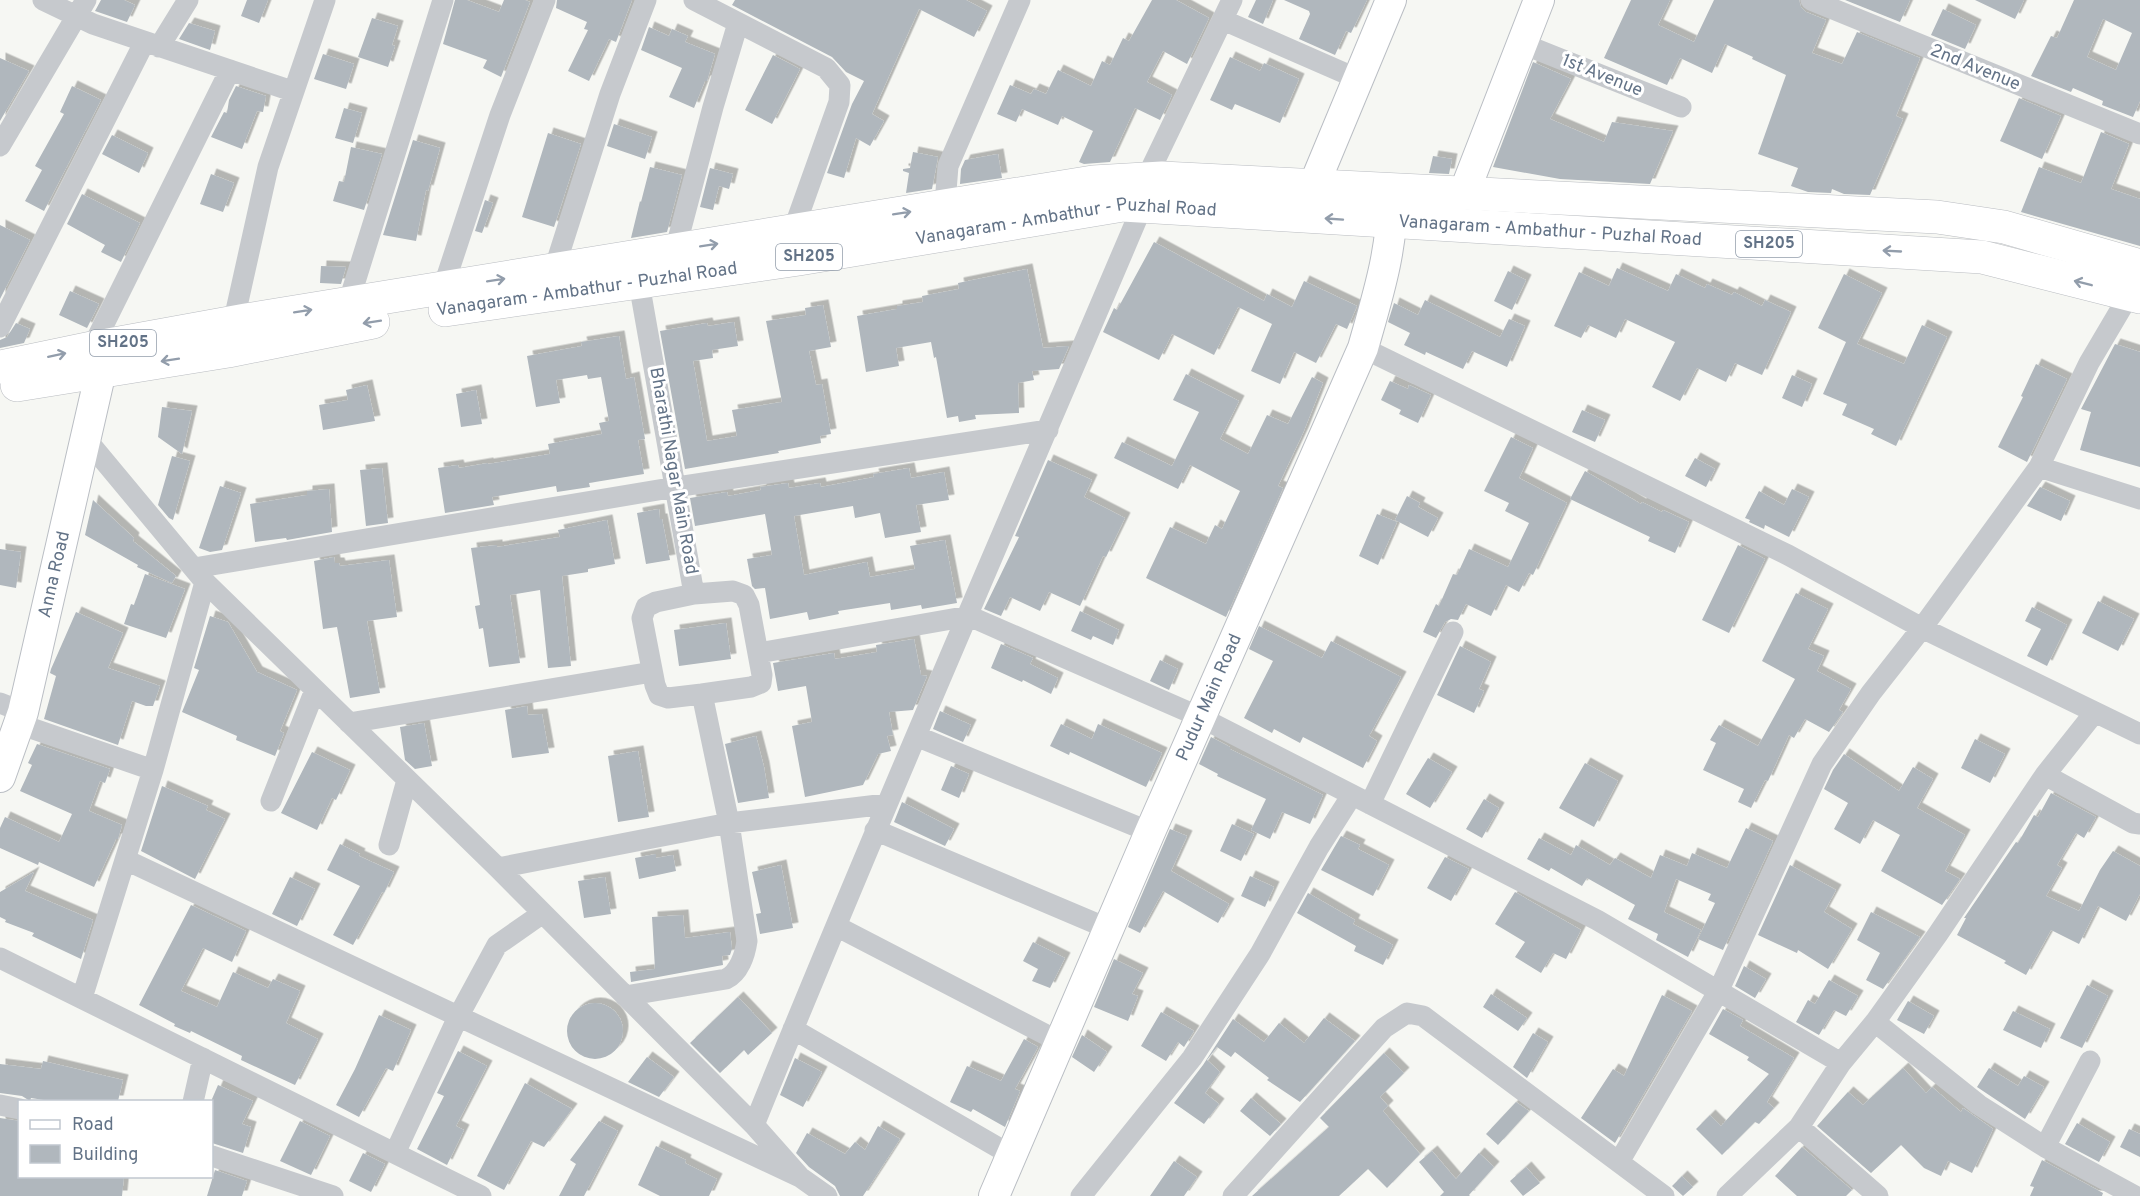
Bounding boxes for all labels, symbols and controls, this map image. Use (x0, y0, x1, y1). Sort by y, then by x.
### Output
street label: 2nd Avenue (1927, 39, 2023, 97)
street label: 1st Avenue (1558, 49, 1646, 103)
street label: Vanagaram - Ambathur - Puzhal Road (914, 193, 1217, 251)
one-way arrow (891, 208, 911, 219)
street label: Vanagaram - Ambathur - Puzhal Road (1398, 210, 1702, 252)
one-way arrow (1325, 213, 1345, 224)
road number: SH205 (1736, 231, 1802, 257)
one-way arrow (699, 239, 718, 250)
road number: SH205 (776, 244, 842, 270)
one-way arrow (1882, 246, 1902, 257)
street label: Vanagaram - Ambathur - Puzhal Road (435, 257, 739, 323)
one-way arrow (486, 274, 505, 285)
one-way arrow (2074, 276, 2093, 288)
one-way arrow (293, 305, 313, 316)
one-way arrow (362, 317, 382, 328)
road number: SH205 (90, 330, 156, 356)
one-way arrow (47, 349, 67, 360)
one-way arrow (161, 355, 180, 366)
street label: Bharathi Nagar Main Road (643, 366, 703, 576)
street label: Anna Road (33, 529, 76, 620)
street label: Pudur Main Road (1171, 630, 1247, 765)
legend (18, 1100, 213, 1178)
text: Road (72, 1114, 114, 1137)
text: Building (72, 1144, 138, 1167)

